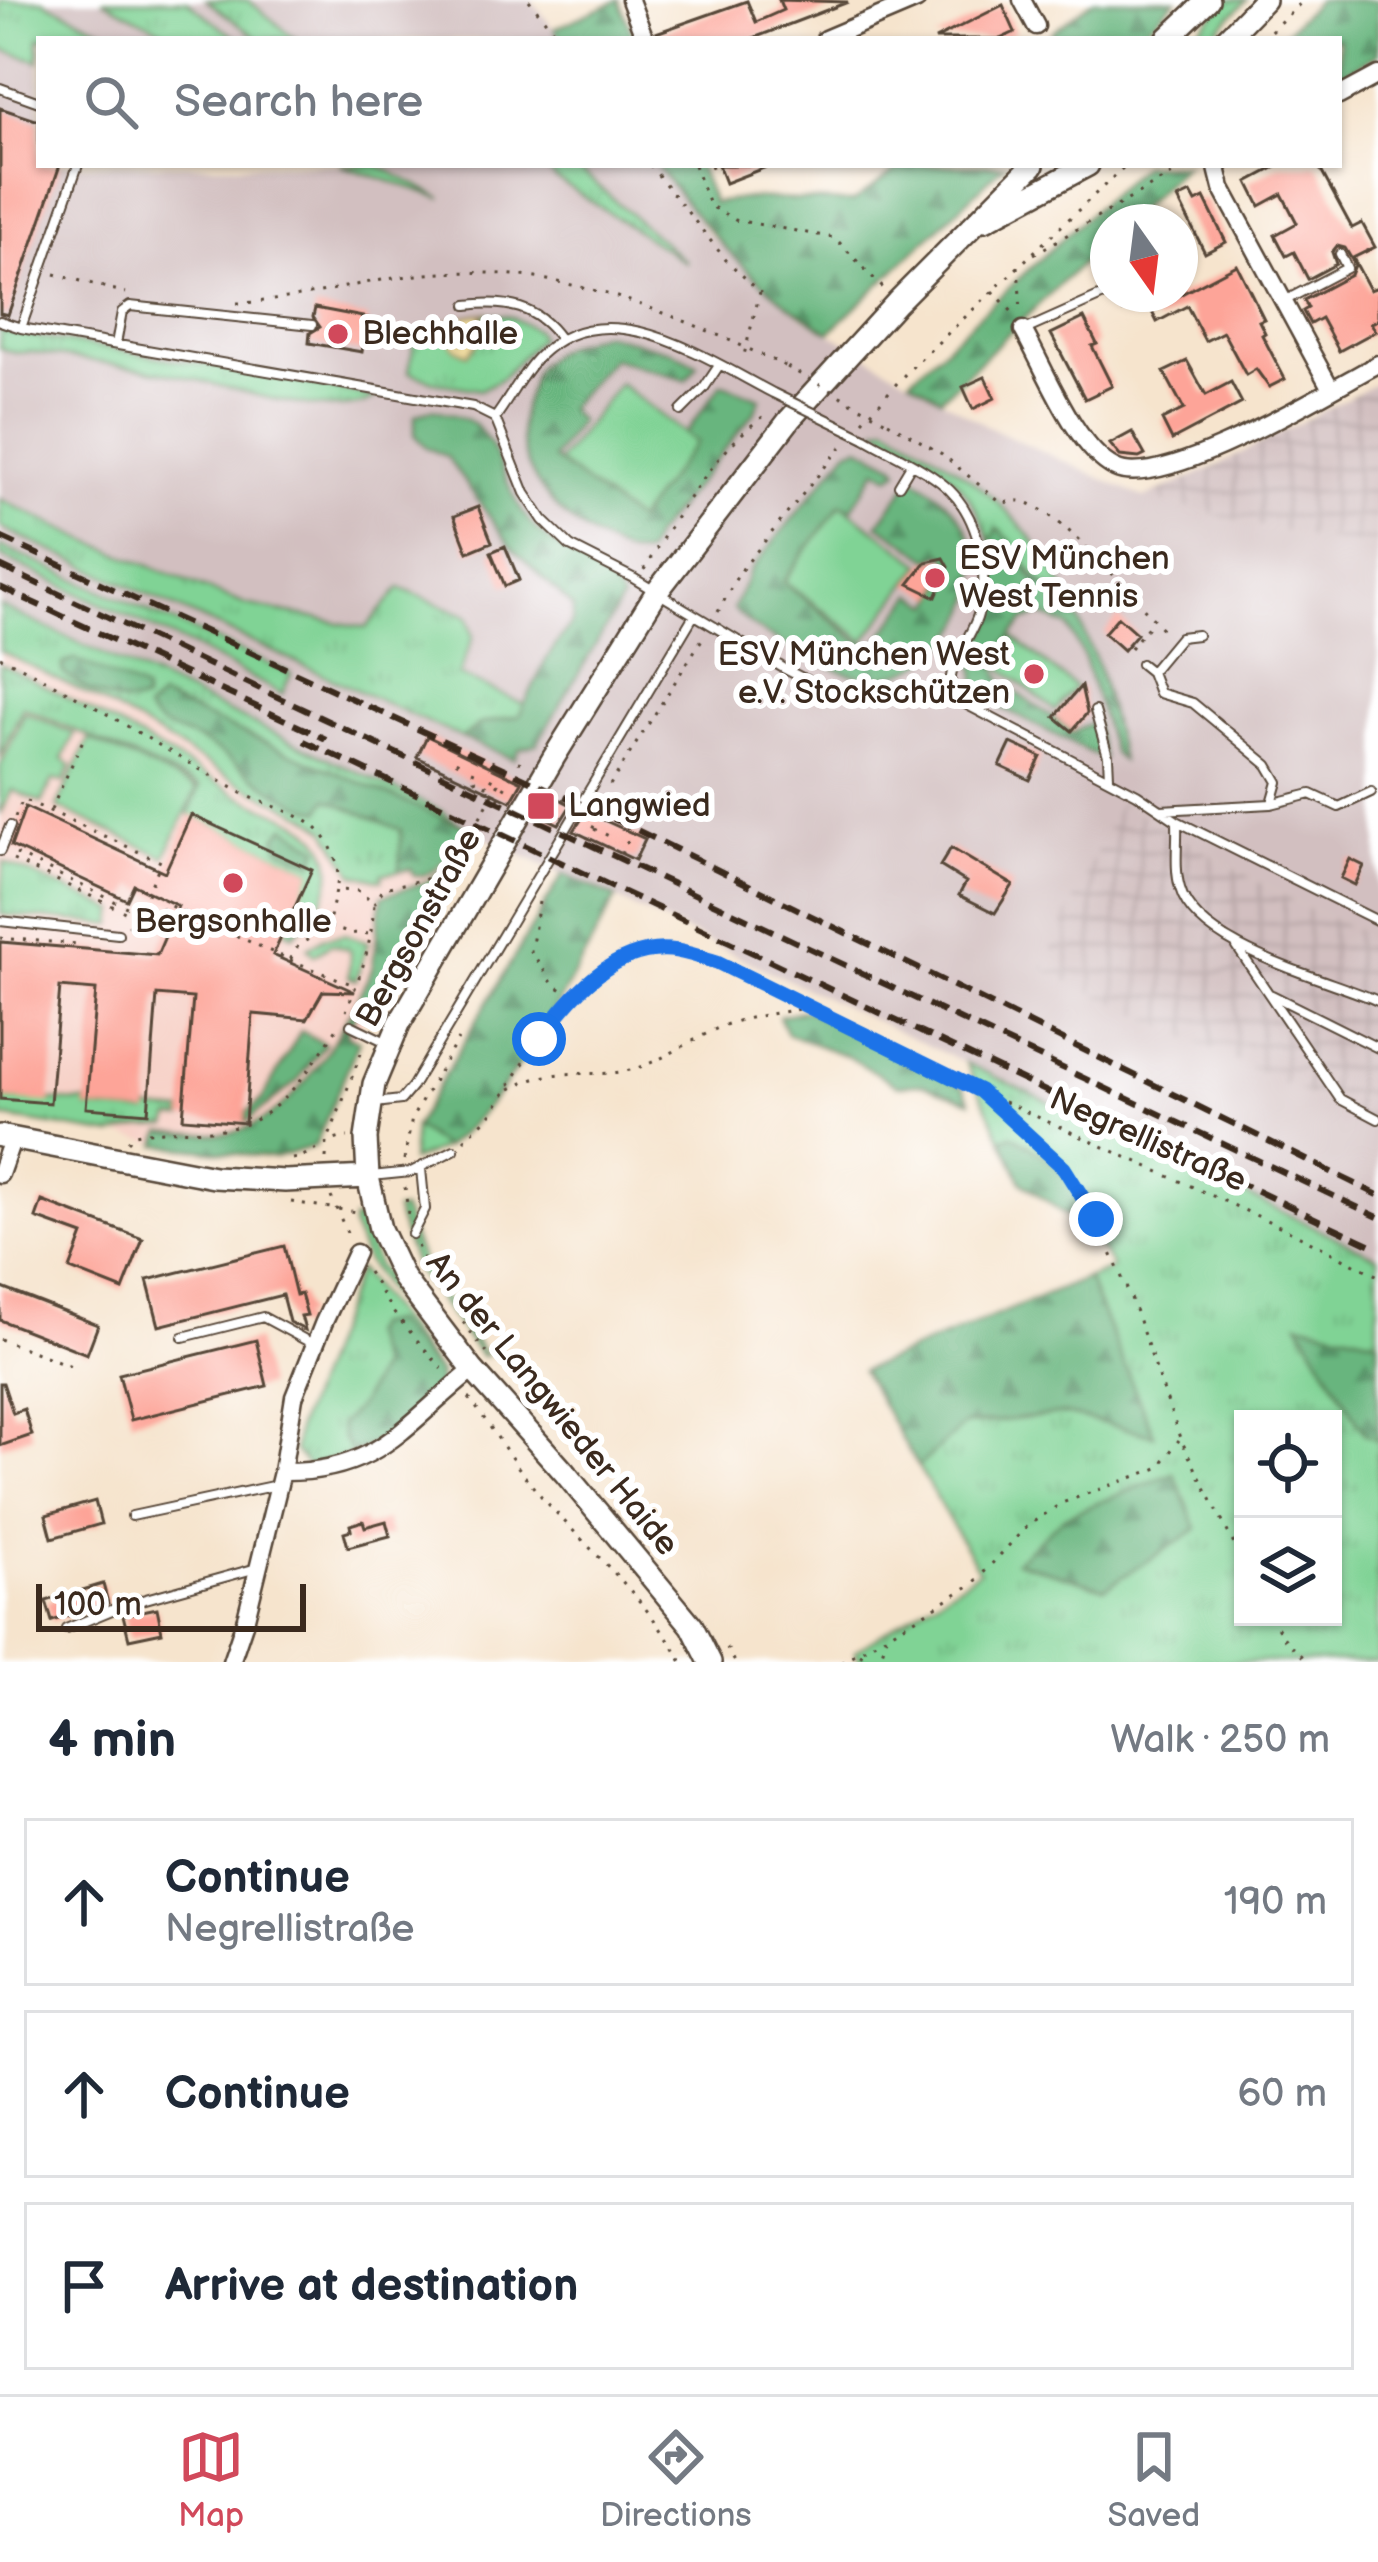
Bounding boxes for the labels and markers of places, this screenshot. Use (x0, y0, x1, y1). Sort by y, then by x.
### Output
place label: Blechhalle (362, 314, 518, 354)
marker: Blechhalle (325, 321, 351, 347)
place label: ESV München West Tennis (959, 539, 1170, 617)
marker: ESV München West Tennis (922, 565, 948, 591)
place label: ESV München West e.V. Stockschützen (717, 635, 1010, 713)
marker: ESV München West e.V. Stockschützen (1021, 661, 1047, 687)
place label: Langwied (568, 786, 711, 826)
marker: Langwied (525, 790, 557, 822)
marker: Bergsonhalle (220, 870, 246, 896)
place label: Bergsonhalle (134, 902, 332, 942)

